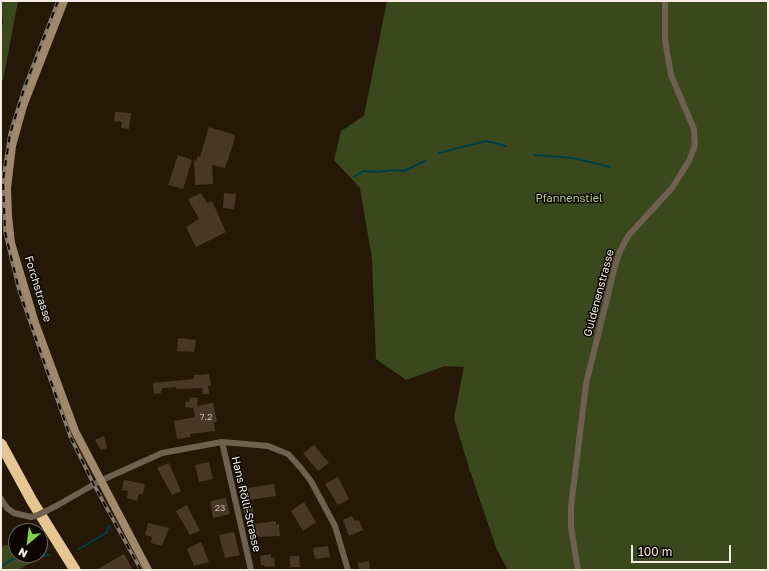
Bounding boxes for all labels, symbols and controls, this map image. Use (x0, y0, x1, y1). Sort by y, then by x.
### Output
park label: Pfannenstiel (535, 192, 603, 206)
street label: Guldenenstrasse (581, 248, 617, 338)
street label: Forchstrasse (22, 254, 54, 324)
house number: 7.2 (200, 412, 212, 422)
street label: Hans Rölli-Strasse (229, 455, 263, 553)
house number: 23 (215, 503, 225, 513)
north arrow (8, 523, 48, 563)
scale bar (633, 537, 733, 563)
text: 100 m (638, 544, 672, 559)
text: N (16, 545, 29, 561)

